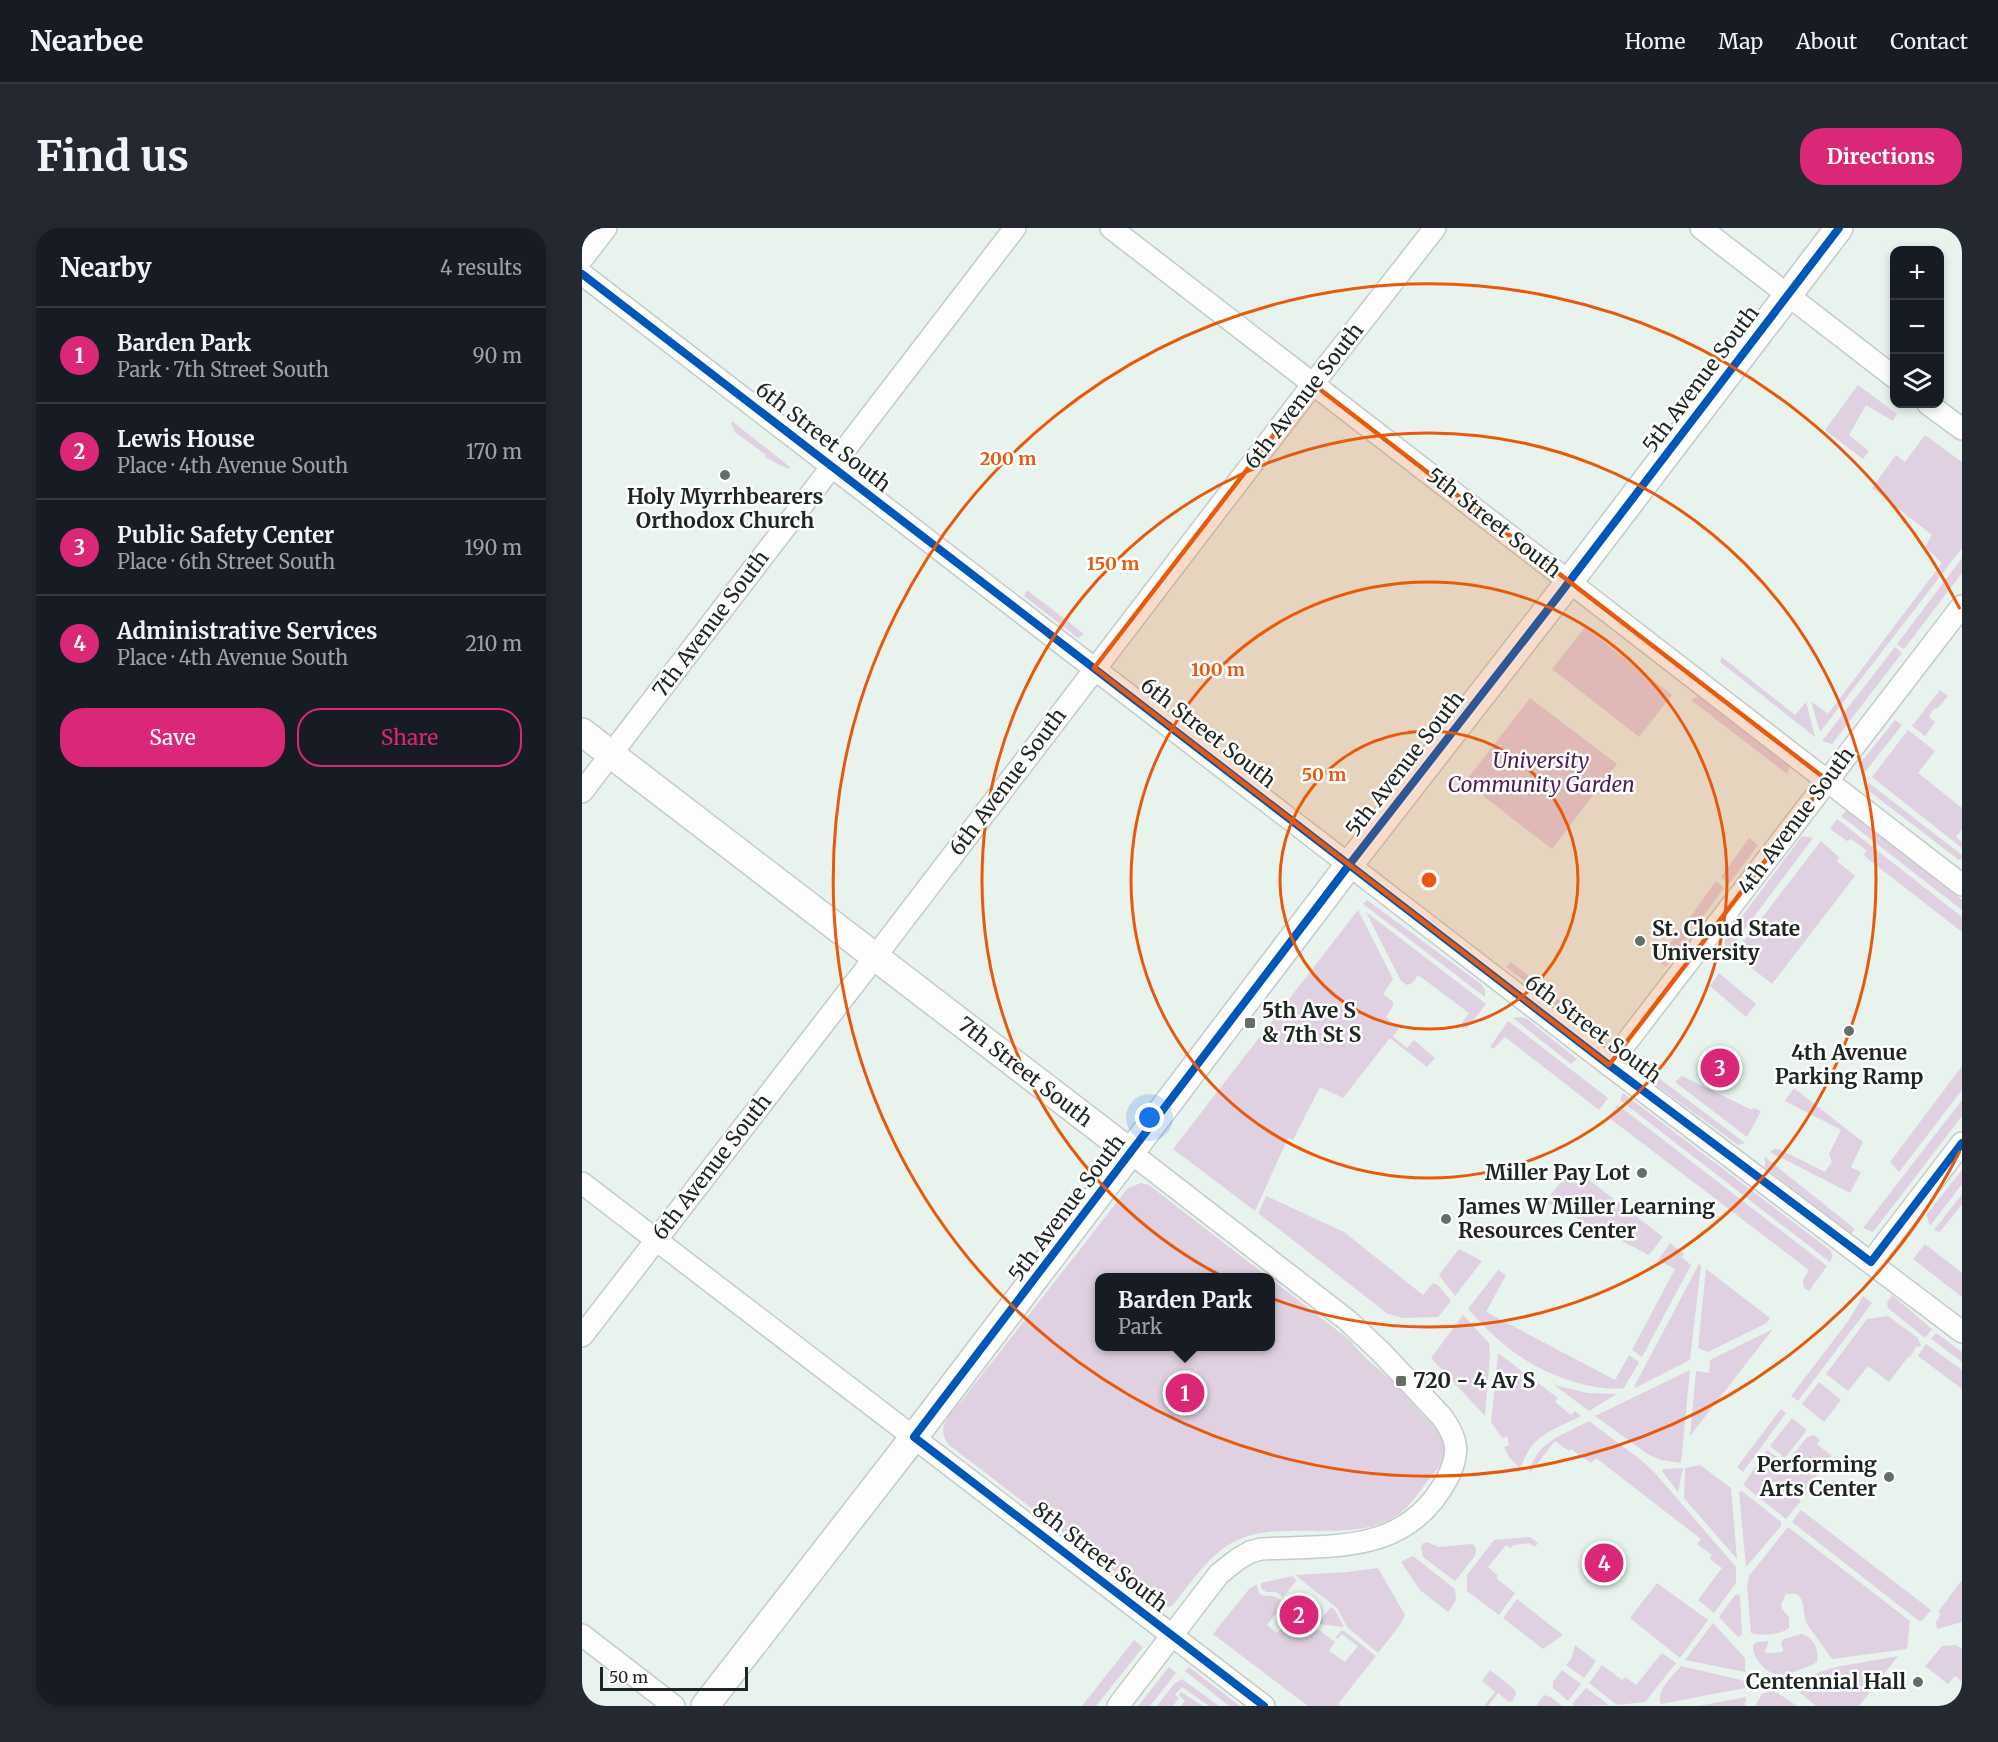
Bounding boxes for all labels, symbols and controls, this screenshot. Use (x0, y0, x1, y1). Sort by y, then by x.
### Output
text: Nearbee (30, 23, 143, 59)
text: Home (1625, 28, 1685, 55)
text: Map (1718, 28, 1763, 55)
text: About (1796, 28, 1857, 55)
text: Contact (1890, 28, 1968, 55)
button: Directions (1800, 128, 1962, 185)
text: Find us (36, 130, 189, 182)
map controls (1890, 246, 1944, 408)
button: + (1890, 246, 1944, 300)
text: Nearby (60, 251, 152, 284)
text: 4 results (440, 255, 522, 280)
street label: 5th Avenue South (1637, 300, 1765, 458)
button: − (1890, 300, 1944, 354)
street label: 6th Avenue South (1238, 317, 1369, 474)
text: Barden Park (117, 329, 251, 357)
text: 1 (75, 343, 84, 368)
text: 90 m (472, 343, 522, 368)
button: layers (1890, 354, 1944, 408)
text: Park · 7th Street South (117, 357, 329, 382)
street label: 6th Street South (750, 375, 896, 498)
text: Lewis House (117, 425, 255, 453)
text: 2 (74, 439, 85, 464)
text: 170 m (466, 439, 522, 464)
text: 200 m (980, 447, 1036, 470)
text: Place · 4th Avenue South (117, 453, 348, 478)
street label: 5th Street South (1422, 462, 1567, 584)
marker: Holy Myrrhbearers Orthodox Church (718, 468, 732, 482)
place label: Holy Myrrhbearers Orthodox Church (627, 483, 823, 534)
text: Public Safety Center (117, 521, 334, 549)
text: 3 (74, 535, 85, 560)
text: 190 m (464, 535, 522, 560)
street label: 7th Avenue South (647, 545, 775, 703)
text: Place · 6th Street South (117, 549, 335, 574)
text: 150 m (1087, 552, 1139, 575)
text: Administrative Services (117, 617, 377, 645)
text: 4 (73, 631, 86, 656)
text: 210 m (465, 631, 522, 656)
text: Place · 4th Avenue South (117, 645, 348, 670)
text: 100 m (1191, 658, 1245, 681)
street label: 6th Street South (1135, 671, 1281, 794)
street label: 5th Avenue South (1339, 686, 1470, 842)
street label: 6th Avenue South (943, 702, 1072, 861)
button: Save (60, 708, 285, 767)
button: Share (297, 708, 522, 767)
street label: 4th Avenue South (1731, 741, 1860, 900)
park label: University Community Garden (1447, 747, 1635, 798)
text: 50 m (1302, 763, 1346, 786)
centre of rings (1419, 870, 1439, 890)
place label: St. Cloud State University (1652, 915, 1800, 966)
marker: St. Cloud State University (1633, 934, 1647, 948)
street label: 6th Street South (1520, 968, 1667, 1089)
place label: 5th Ave S & 7th St S (1262, 997, 1361, 1048)
street label: 7th Street South (953, 1011, 1098, 1133)
marker: 5th Ave S & 7th St S (1243, 1016, 1257, 1030)
marker: 4th Avenue Parking Ramp (1842, 1024, 1856, 1038)
place label: 4th Avenue Parking Ramp (1775, 1039, 1923, 1090)
pin: 3 (1700, 1046, 1740, 1090)
street label: 6th Avenue South (646, 1088, 777, 1245)
your location (1135, 1103, 1164, 1132)
street label: 5th Avenue South (1003, 1129, 1131, 1287)
place label: Miller Pay Lot (1485, 1159, 1631, 1186)
marker: Miller Pay Lot (1635, 1166, 1649, 1180)
place label: James W Miller Learning Resources Center (1457, 1193, 1715, 1244)
marker: James W Miller Learning Resources Center (1439, 1212, 1453, 1226)
popup (1095, 1273, 1275, 1351)
text: Barden Park (1118, 1286, 1252, 1314)
text: Park (1118, 1314, 1163, 1339)
place label: 720 - 4 Av S (1413, 1367, 1535, 1394)
pin: 1 (1166, 1370, 1204, 1416)
marker: 720 - 4 Av S (1394, 1374, 1408, 1388)
place label: Performing Arts Center (1757, 1451, 1877, 1502)
marker: Performing Arts Center (1882, 1470, 1896, 1484)
street label: 8th Street South (1027, 1495, 1173, 1618)
pin: 4 (1584, 1540, 1624, 1586)
pin: 2 (1280, 1592, 1318, 1638)
scale bar (600, 1664, 748, 1692)
text: 50 m (609, 1667, 648, 1687)
place label: Centennial Hall (1746, 1668, 1906, 1695)
marker: Centennial Hall (1911, 1675, 1925, 1689)

